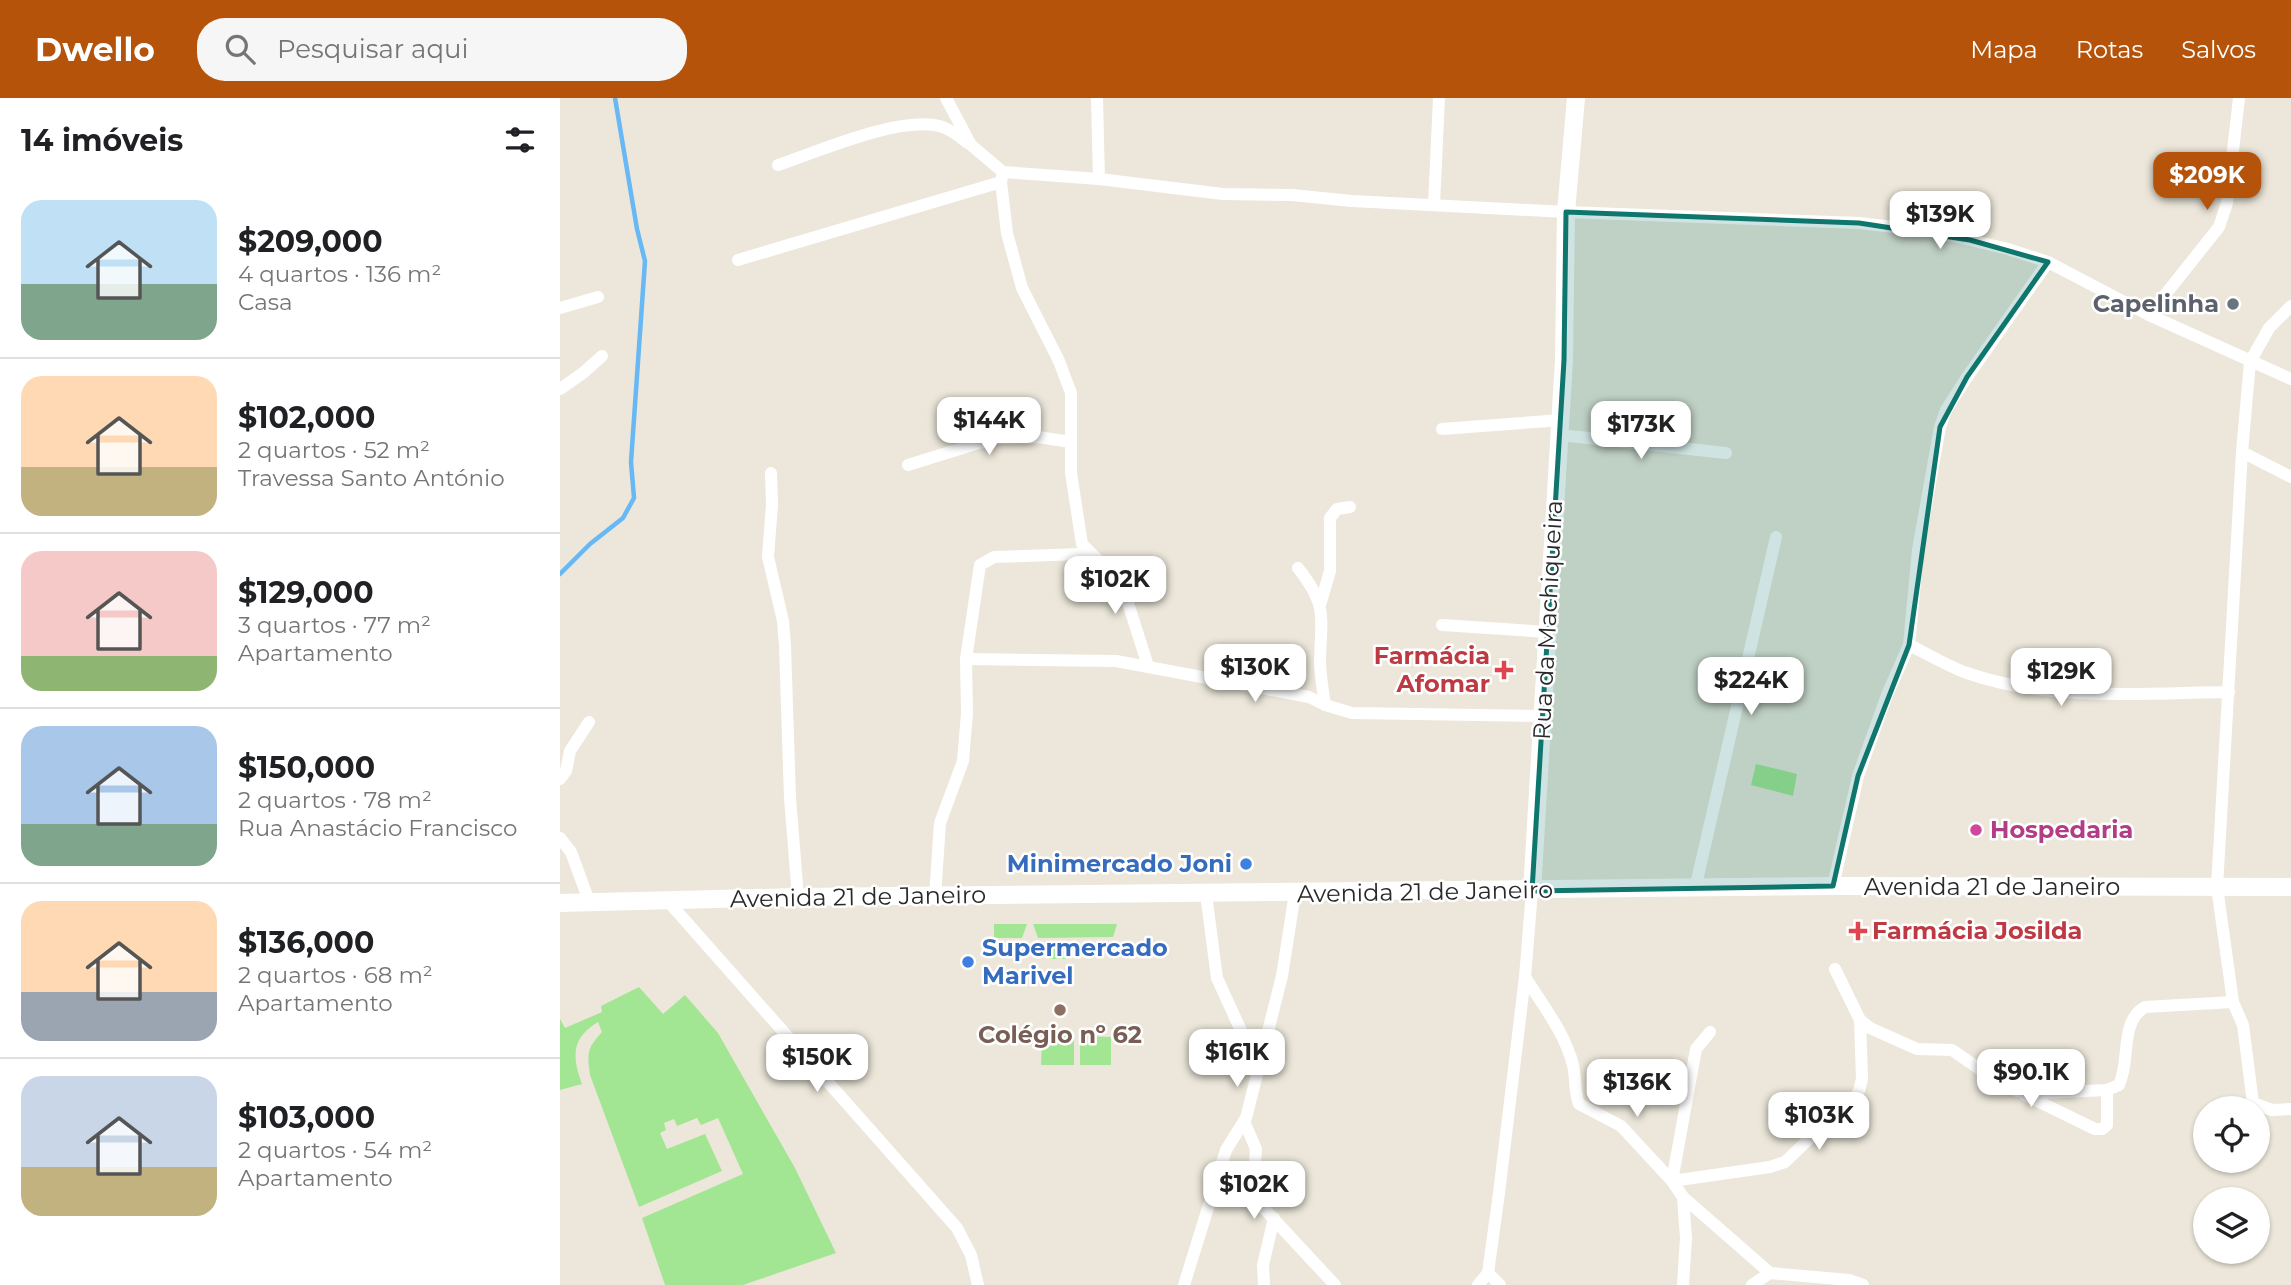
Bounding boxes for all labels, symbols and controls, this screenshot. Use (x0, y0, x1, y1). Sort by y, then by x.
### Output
search box (197, 18, 687, 81)
text: Dwello (35, 29, 155, 69)
icon: search (221, 30, 259, 68)
text: Pesquisar aqui (277, 33, 469, 65)
text: Mapa (1970, 35, 2038, 64)
text: Rotas (2076, 35, 2143, 64)
text: Salvos (2181, 35, 2256, 64)
icon: filters (501, 121, 539, 159)
text: 14 imóveis (21, 122, 183, 159)
pin: $209K (2158, 152, 2256, 212)
text: $209K (2169, 161, 2245, 189)
pin: $139K (1891, 192, 1989, 251)
text: $139K (1906, 200, 1974, 228)
text: $209,000 (238, 223, 383, 260)
icon: home (77, 228, 161, 312)
text: 4 quartos · 136 m² (238, 260, 441, 288)
text: Casa (238, 288, 293, 316)
place label: Capelinha (2093, 289, 2219, 318)
marker: Capelinha (2225, 296, 2241, 312)
pin: $144K (940, 398, 1038, 457)
text: $102,000 (238, 399, 375, 436)
pin: $173K (1592, 402, 1690, 461)
icon: home (77, 404, 161, 488)
text: $144K (953, 406, 1025, 434)
text: $173K (1607, 410, 1675, 438)
text: 2 quartos · 52 m² (238, 436, 430, 464)
text: Travessa Santo António (238, 464, 505, 492)
street label: Rua da Machiqueira (1527, 499, 1568, 741)
pin: $102K (1066, 556, 1164, 616)
text: $102K (1080, 565, 1150, 593)
text: $129,000 (238, 574, 374, 611)
icon: home (77, 579, 161, 663)
text: 3 quartos · 77 m² (238, 611, 431, 639)
text: Apartamento (238, 639, 393, 667)
place label: Farmácia Afomar (1374, 641, 1490, 698)
pin: $130K (1206, 644, 1304, 704)
pin: $129K (2012, 648, 2110, 708)
text: $130K (1220, 653, 1290, 681)
text: $129K (2027, 657, 2095, 685)
pin: $224K (1702, 658, 1800, 717)
marker: Farmácia Afomar (1496, 662, 1512, 678)
text: $224K (1714, 666, 1788, 694)
text: $150,000 (238, 749, 375, 786)
icon: home (77, 754, 161, 838)
text: 2 quartos · 78 m² (238, 786, 432, 814)
text: Rua Anastácio Francisco (238, 814, 517, 842)
place label: Hospedaria (1990, 815, 2133, 844)
marker: Hospedaria (1968, 822, 1984, 838)
place label: Minimercado Joni (1007, 849, 1232, 878)
marker: Minimercado Joni (1238, 856, 1254, 872)
street label: Avenida 21 de Janeiro (1864, 872, 2120, 901)
street label: Avenida 21 de Janeiro (1297, 875, 1553, 908)
street label: Avenida 21 de Janeiro (730, 880, 986, 913)
place label: Farmácia Josilda (1872, 916, 2082, 945)
marker: Farmácia Josilda (1850, 923, 1866, 939)
text: $136,000 (238, 924, 374, 961)
icon: home (77, 929, 161, 1013)
place label: Supermercado Marivel (982, 933, 1168, 990)
marker: Supermercado Marivel (960, 954, 976, 970)
text: 2 quartos · 68 m² (238, 961, 433, 989)
text: Apartamento (238, 989, 393, 1017)
marker: Colégio nº 62 (1052, 1002, 1068, 1018)
place label: Colégio nº 62 (978, 1020, 1142, 1049)
pin: $161K (1188, 1030, 1286, 1089)
pin: $150K (768, 1034, 866, 1094)
text: $161K (1205, 1038, 1269, 1066)
text: $150K (782, 1043, 852, 1071)
pin: $90.1K (1974, 1049, 2088, 1109)
text: $90.1K (1993, 1058, 2069, 1086)
pin: $136K (1588, 1060, 1686, 1119)
text: $136K (1603, 1068, 1671, 1096)
pin: $103K (1770, 1093, 1868, 1152)
map controls (2193, 1096, 2270, 1264)
button: locate (2193, 1096, 2270, 1173)
text: $103,000 (238, 1099, 375, 1136)
text: $103K (1784, 1101, 1854, 1129)
icon: home (77, 1104, 161, 1188)
text: 2 quartos · 54 m² (238, 1136, 432, 1164)
pin: $102K (1205, 1162, 1303, 1221)
text: Apartamento (238, 1164, 393, 1192)
text: $102K (1219, 1170, 1289, 1198)
button: layers (2193, 1187, 2270, 1264)

